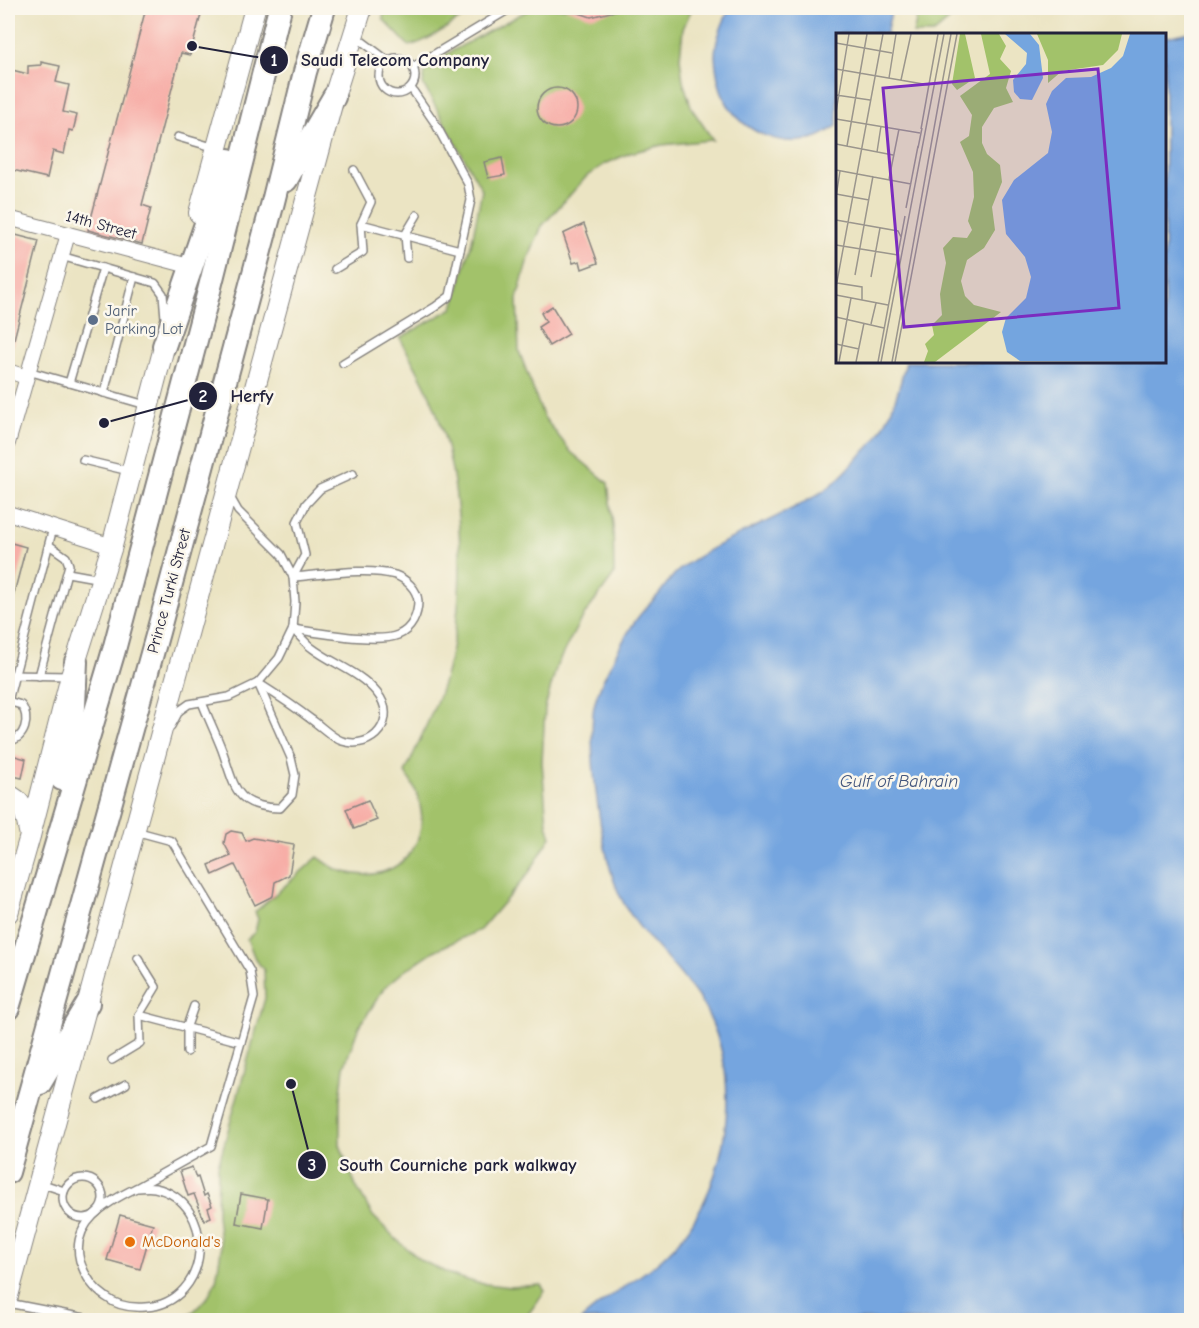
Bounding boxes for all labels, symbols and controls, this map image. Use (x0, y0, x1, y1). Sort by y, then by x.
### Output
inset map (836, 33, 1166, 363)
callout: Saudi Telecom Company (259, 42, 501, 78)
text: 1 (270, 50, 278, 71)
text: Saudi Telecom Company (301, 50, 490, 71)
street label: 14th Street (64, 207, 139, 243)
place label: Jarir Parking Lot (105, 302, 183, 338)
marker: Jarir Parking Lot (86, 313, 100, 327)
callout: Herfy (188, 378, 285, 414)
text: 2 (199, 386, 208, 407)
text: Herfy (231, 386, 274, 407)
street label: Prince Turki Street (144, 526, 194, 655)
water label: Gulf of Bahrain (840, 771, 958, 792)
callout: South Courniche park walkway (297, 1147, 588, 1183)
text: 3 (308, 1155, 316, 1176)
text: South Courniche park walkway (339, 1155, 577, 1176)
place label: McDonald's (142, 1233, 221, 1251)
marker: McDonald's (123, 1235, 137, 1249)

